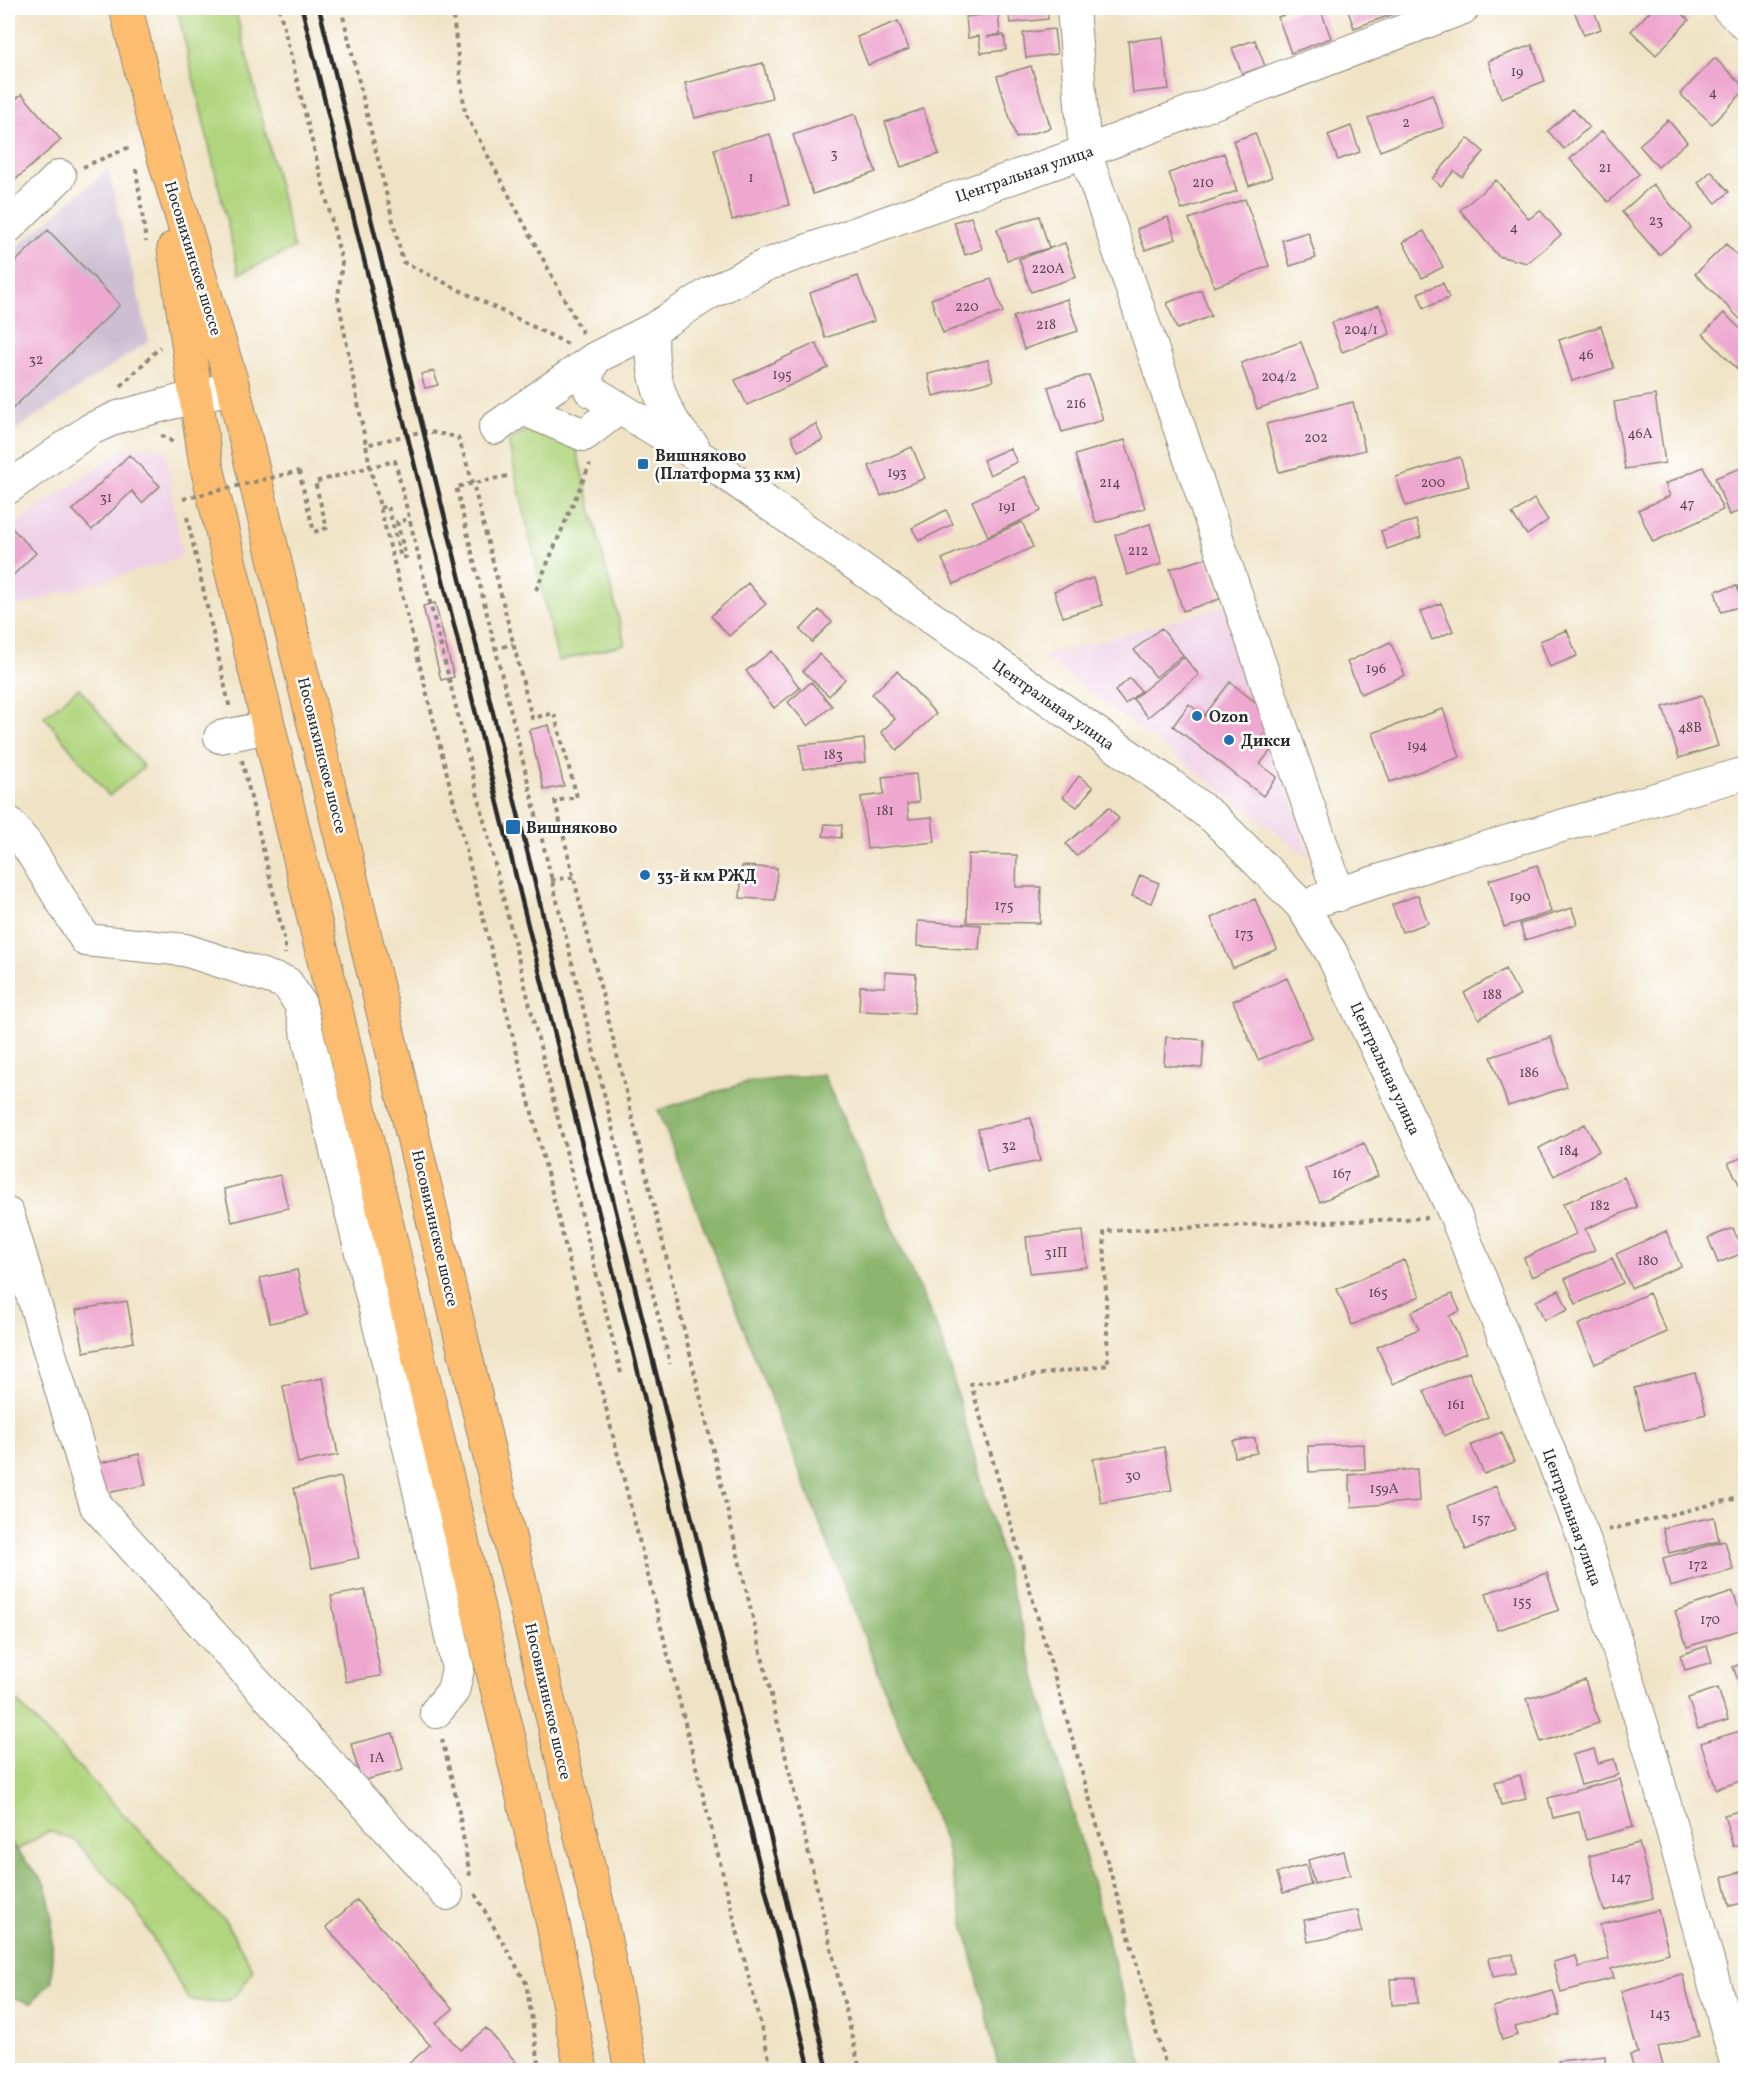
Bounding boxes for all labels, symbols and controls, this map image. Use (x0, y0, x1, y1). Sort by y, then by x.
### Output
house number: 19 (1511, 63, 1523, 82)
house number: 4 (1709, 84, 1717, 103)
house number: 2 (1402, 114, 1410, 133)
street label: Центральная улица (953, 141, 1097, 209)
house number: 3 (830, 145, 838, 164)
house number: 21 (1599, 159, 1611, 178)
house number: 1 (748, 169, 754, 188)
house number: 210 (1192, 174, 1214, 193)
street label: Носовихинское шоссе (158, 179, 226, 338)
house number: 23 (1649, 212, 1663, 231)
house number: 4 (1510, 219, 1518, 238)
house number: 220А (1031, 260, 1065, 279)
house number: 220 (955, 298, 979, 317)
house number: 218 (1036, 316, 1056, 335)
house number: 204/1 (1344, 321, 1378, 340)
house number: 46 (1578, 346, 1594, 365)
house number: 32 (29, 351, 43, 370)
house number: 195 (772, 366, 792, 385)
house number: 204/2 (1261, 368, 1297, 387)
house number: 216 (1066, 395, 1086, 414)
house number: 46А (1627, 425, 1653, 444)
house number: 202 (1304, 429, 1328, 448)
place label: Вишняково (Платформа 33 км) (655, 446, 801, 486)
marker: Вишняково (Платформа 33 км) (636, 457, 650, 471)
house number: 193 (887, 464, 907, 483)
house number: 214 (1099, 474, 1121, 493)
house number: 200 (1421, 474, 1445, 493)
house number: 31 (100, 489, 112, 508)
house number: 47 (1679, 495, 1695, 514)
house number: 191 (998, 498, 1016, 517)
house number: 212 (1128, 542, 1148, 561)
street label: Центральная улица (987, 655, 1119, 756)
house number: 196 (1366, 660, 1386, 679)
street label: Носовихинское шоссе (291, 675, 351, 836)
place label: Ozon (1209, 707, 1249, 729)
marker: Ozon (1190, 709, 1204, 723)
house number: 48В (1678, 719, 1702, 738)
place label: Дикси (1241, 731, 1290, 753)
marker: Дикси (1222, 733, 1236, 747)
house number: 194 (1407, 737, 1427, 756)
house number: 183 (823, 746, 843, 765)
house number: 181 (876, 802, 894, 821)
marker: Вишняково (504, 818, 522, 836)
place label: Вишняково (526, 818, 617, 840)
place label: 33-й км РЖД (657, 866, 757, 888)
marker: 33-й км РЖД (638, 868, 652, 882)
house number: 190 (1509, 888, 1531, 907)
house number: 175 (995, 897, 1013, 916)
house number: 173 (1235, 925, 1253, 944)
house number: 188 (1482, 986, 1502, 1005)
street label: Центральная улица (1344, 999, 1425, 1139)
house number: 186 (1519, 1064, 1539, 1083)
house number: 32 (1002, 1137, 1016, 1156)
house number: 184 (1559, 1142, 1579, 1161)
street label: Носовихинское шоссе (405, 1148, 463, 1309)
house number: 167 (1332, 1165, 1352, 1184)
house number: 182 (1590, 1197, 1610, 1216)
house number: 31П (1044, 1244, 1068, 1263)
house number: 180 (1638, 1252, 1658, 1271)
house number: 165 (1368, 1284, 1388, 1303)
house number: 161 (1447, 1396, 1465, 1415)
street label: Центральная улица (1536, 1446, 1606, 1590)
house number: 30 (1125, 1467, 1141, 1486)
house number: 159А (1369, 1480, 1399, 1499)
house number: 157 (1472, 1510, 1491, 1529)
house number: 172 (1688, 1556, 1708, 1575)
house number: 155 (1513, 1593, 1531, 1612)
house number: 170 (1700, 1611, 1720, 1630)
street label: Носовихинское шоссе (518, 1621, 576, 1782)
house number: 1А (369, 1749, 385, 1768)
house number: 147 (1611, 1869, 1631, 1888)
house number: 143 (1650, 2005, 1670, 2024)

